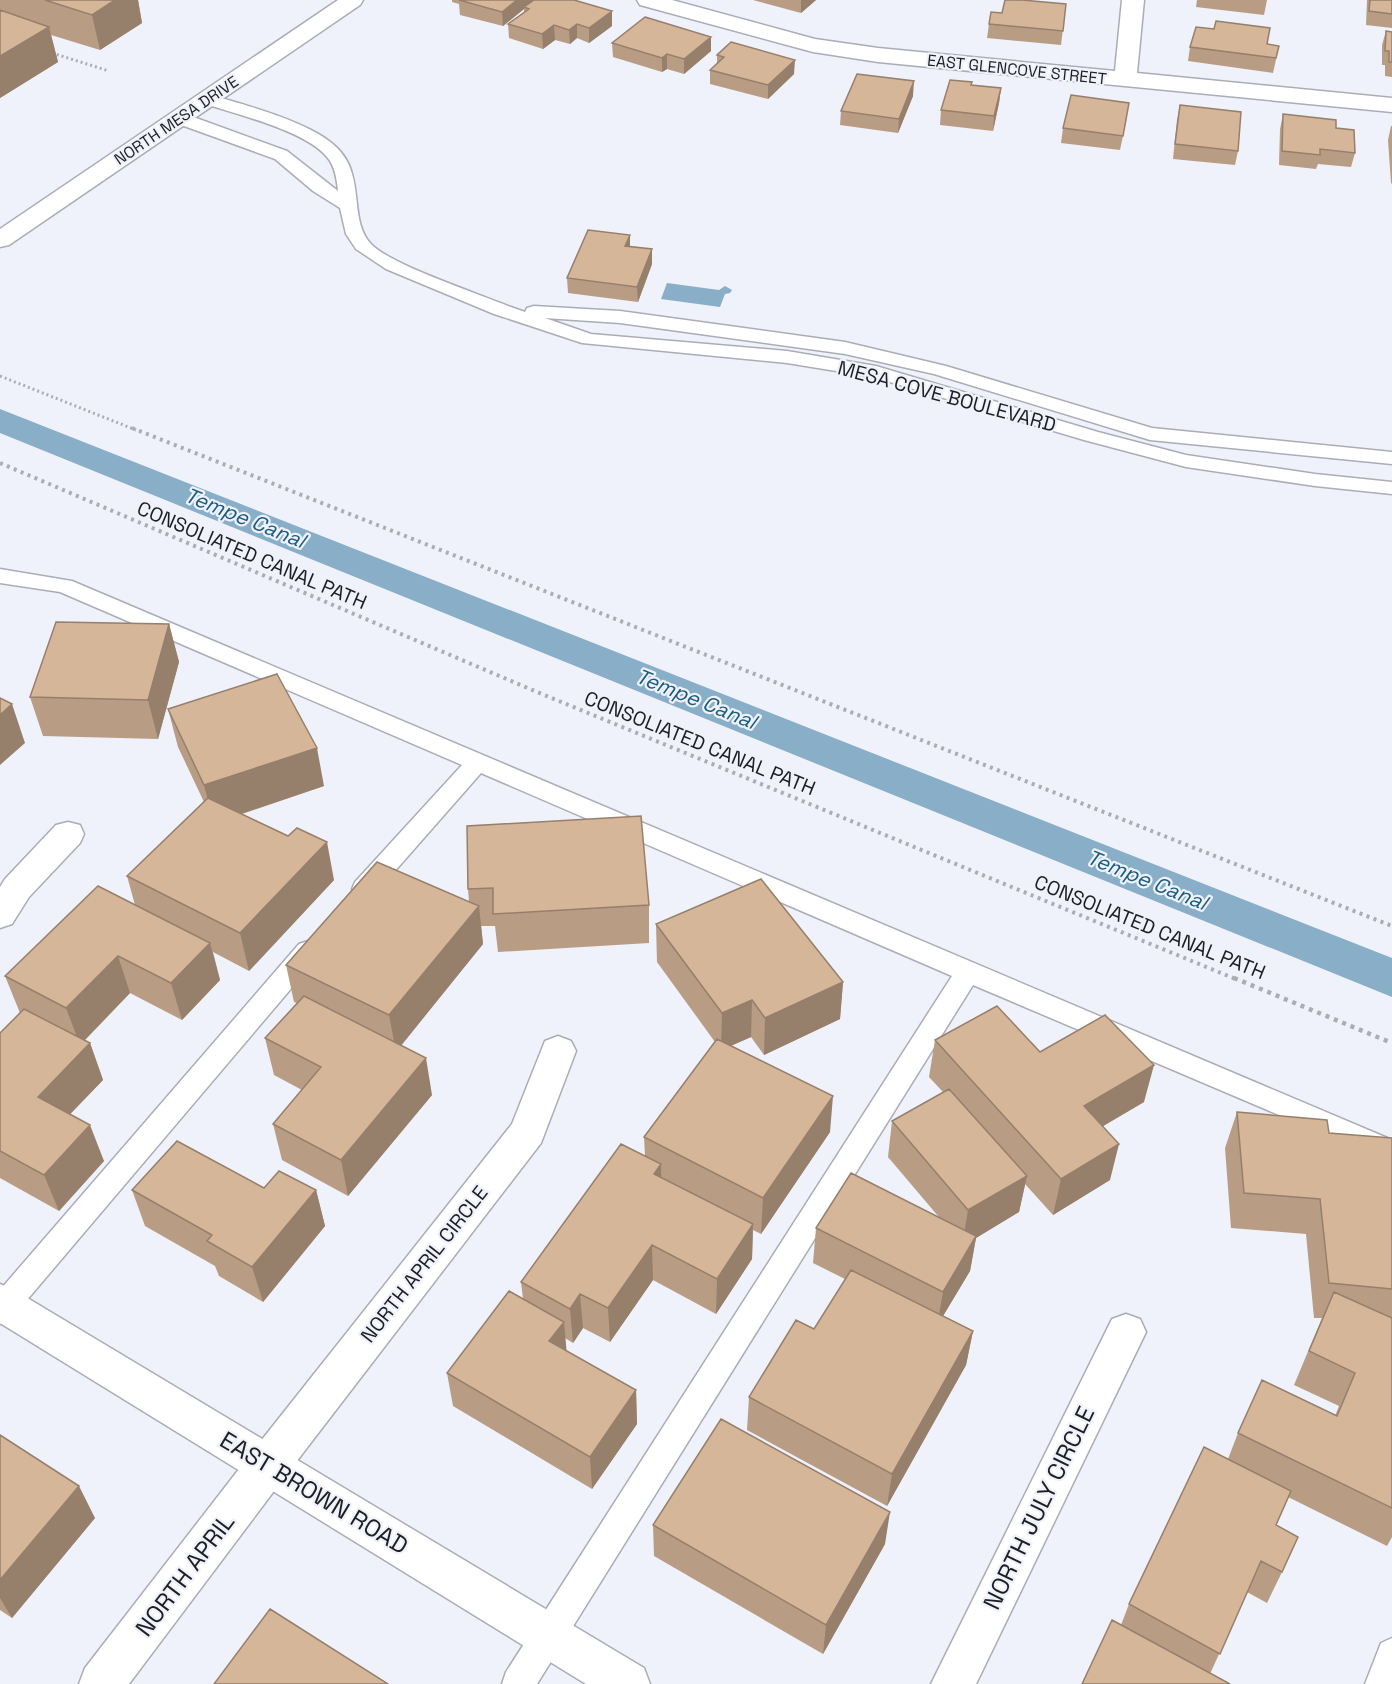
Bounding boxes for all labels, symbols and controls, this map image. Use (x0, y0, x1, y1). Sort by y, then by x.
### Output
street label: EAST GLENCOVE STREET (926, 50, 1108, 89)
street label: NORTH MESA DRIVE (110, 71, 242, 170)
street label: MESA COVE BOULEVARD (835, 354, 1059, 438)
water label: Tempe Canal (181, 481, 312, 555)
street label: CONSOLIATED CANAL PATH (133, 495, 371, 615)
water label: Tempe Canal (632, 662, 763, 736)
street label: CONSOLIATED CANAL PATH (581, 685, 819, 801)
water label: Tempe Canal (1083, 843, 1214, 917)
street label: CONSOLIATED CANAL PATH (1031, 869, 1269, 985)
street label: NORTH APRIL CIRCLE (355, 1180, 493, 1348)
street label: NORTH JULY CIRCLE (976, 1401, 1101, 1614)
street label: EAST BROWN ROAD (214, 1424, 414, 1561)
street label: NORTH APRIL (128, 1507, 241, 1642)

